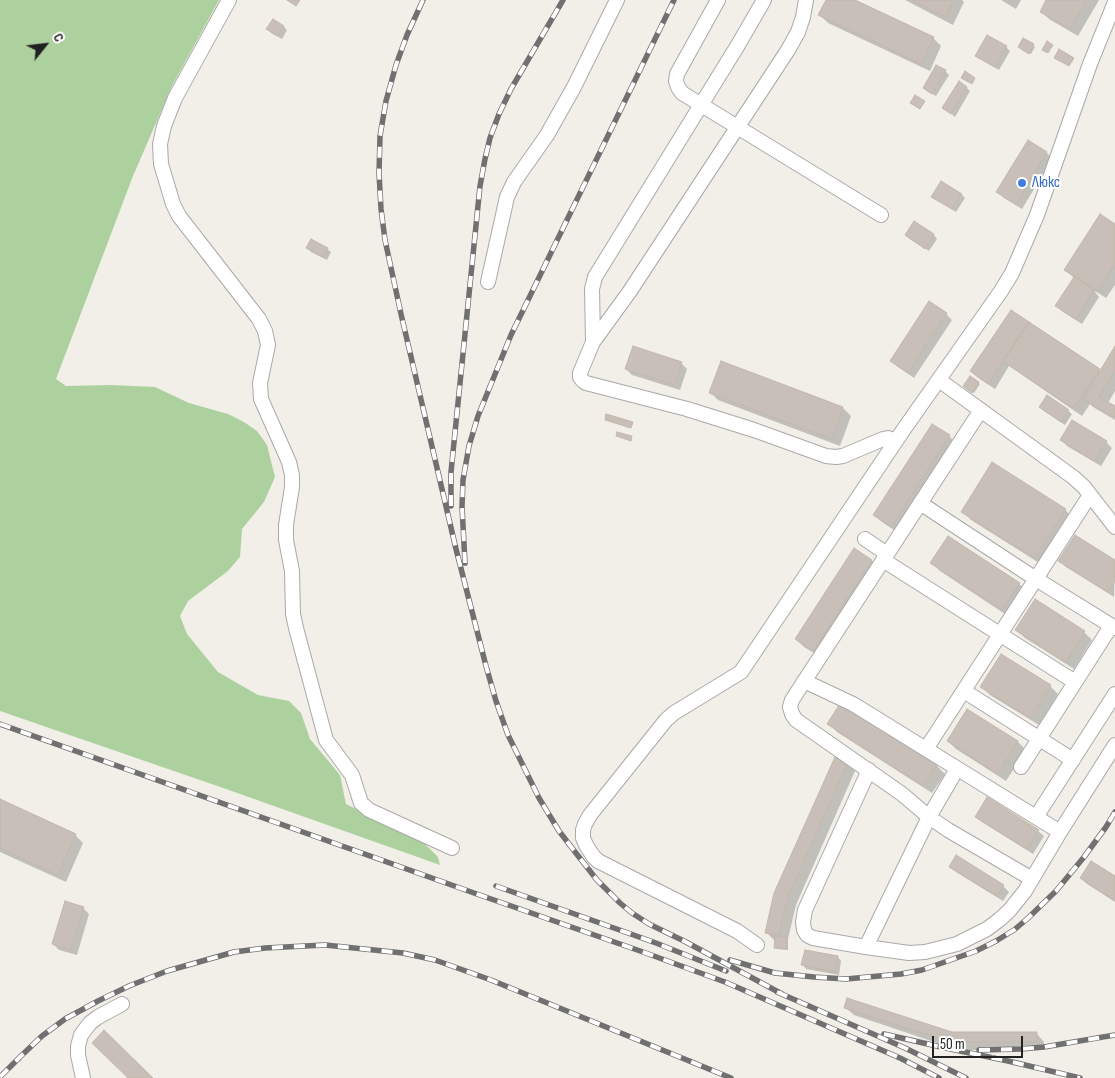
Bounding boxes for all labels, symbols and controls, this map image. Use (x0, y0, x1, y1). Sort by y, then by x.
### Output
north arrow (20, 20, 70, 70)
text: С (49, 30, 68, 45)
place label: Люкс (1032, 173, 1060, 193)
marker: Люкс (1016, 177, 1028, 189)
scale bar (935, 1026, 1026, 1058)
text: 50 m (940, 1035, 965, 1054)

